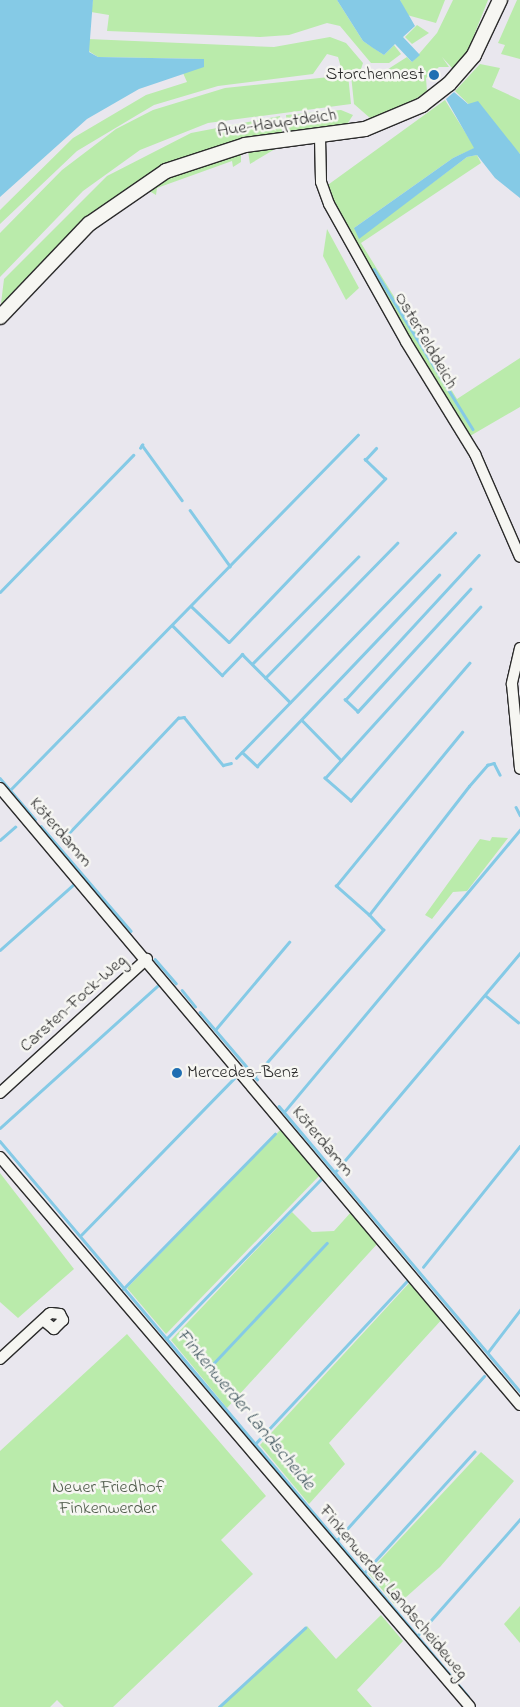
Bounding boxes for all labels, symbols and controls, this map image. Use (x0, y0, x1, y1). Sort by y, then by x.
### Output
place label: Storchennest (326, 64, 424, 86)
marker: Storchennest (428, 69, 440, 81)
street label: Aue-Hauptdeich (216, 105, 338, 143)
street label: Osterfelddeich (389, 289, 461, 393)
street label: Köterdamm (24, 794, 96, 872)
street label: Carsten-Fock-Weg (16, 950, 132, 1058)
place label: Mercedes-Benz (187, 1062, 298, 1084)
marker: Mercedes-Benz (171, 1067, 183, 1079)
street label: Köterdamm (286, 1102, 358, 1182)
water label: Finkenwerder Landscheide (171, 1325, 319, 1495)
park label: Neuer Friedhof Finkenwerder (52, 1478, 164, 1520)
street label: Finkenwerder Landscheideweg (314, 1501, 472, 1685)

